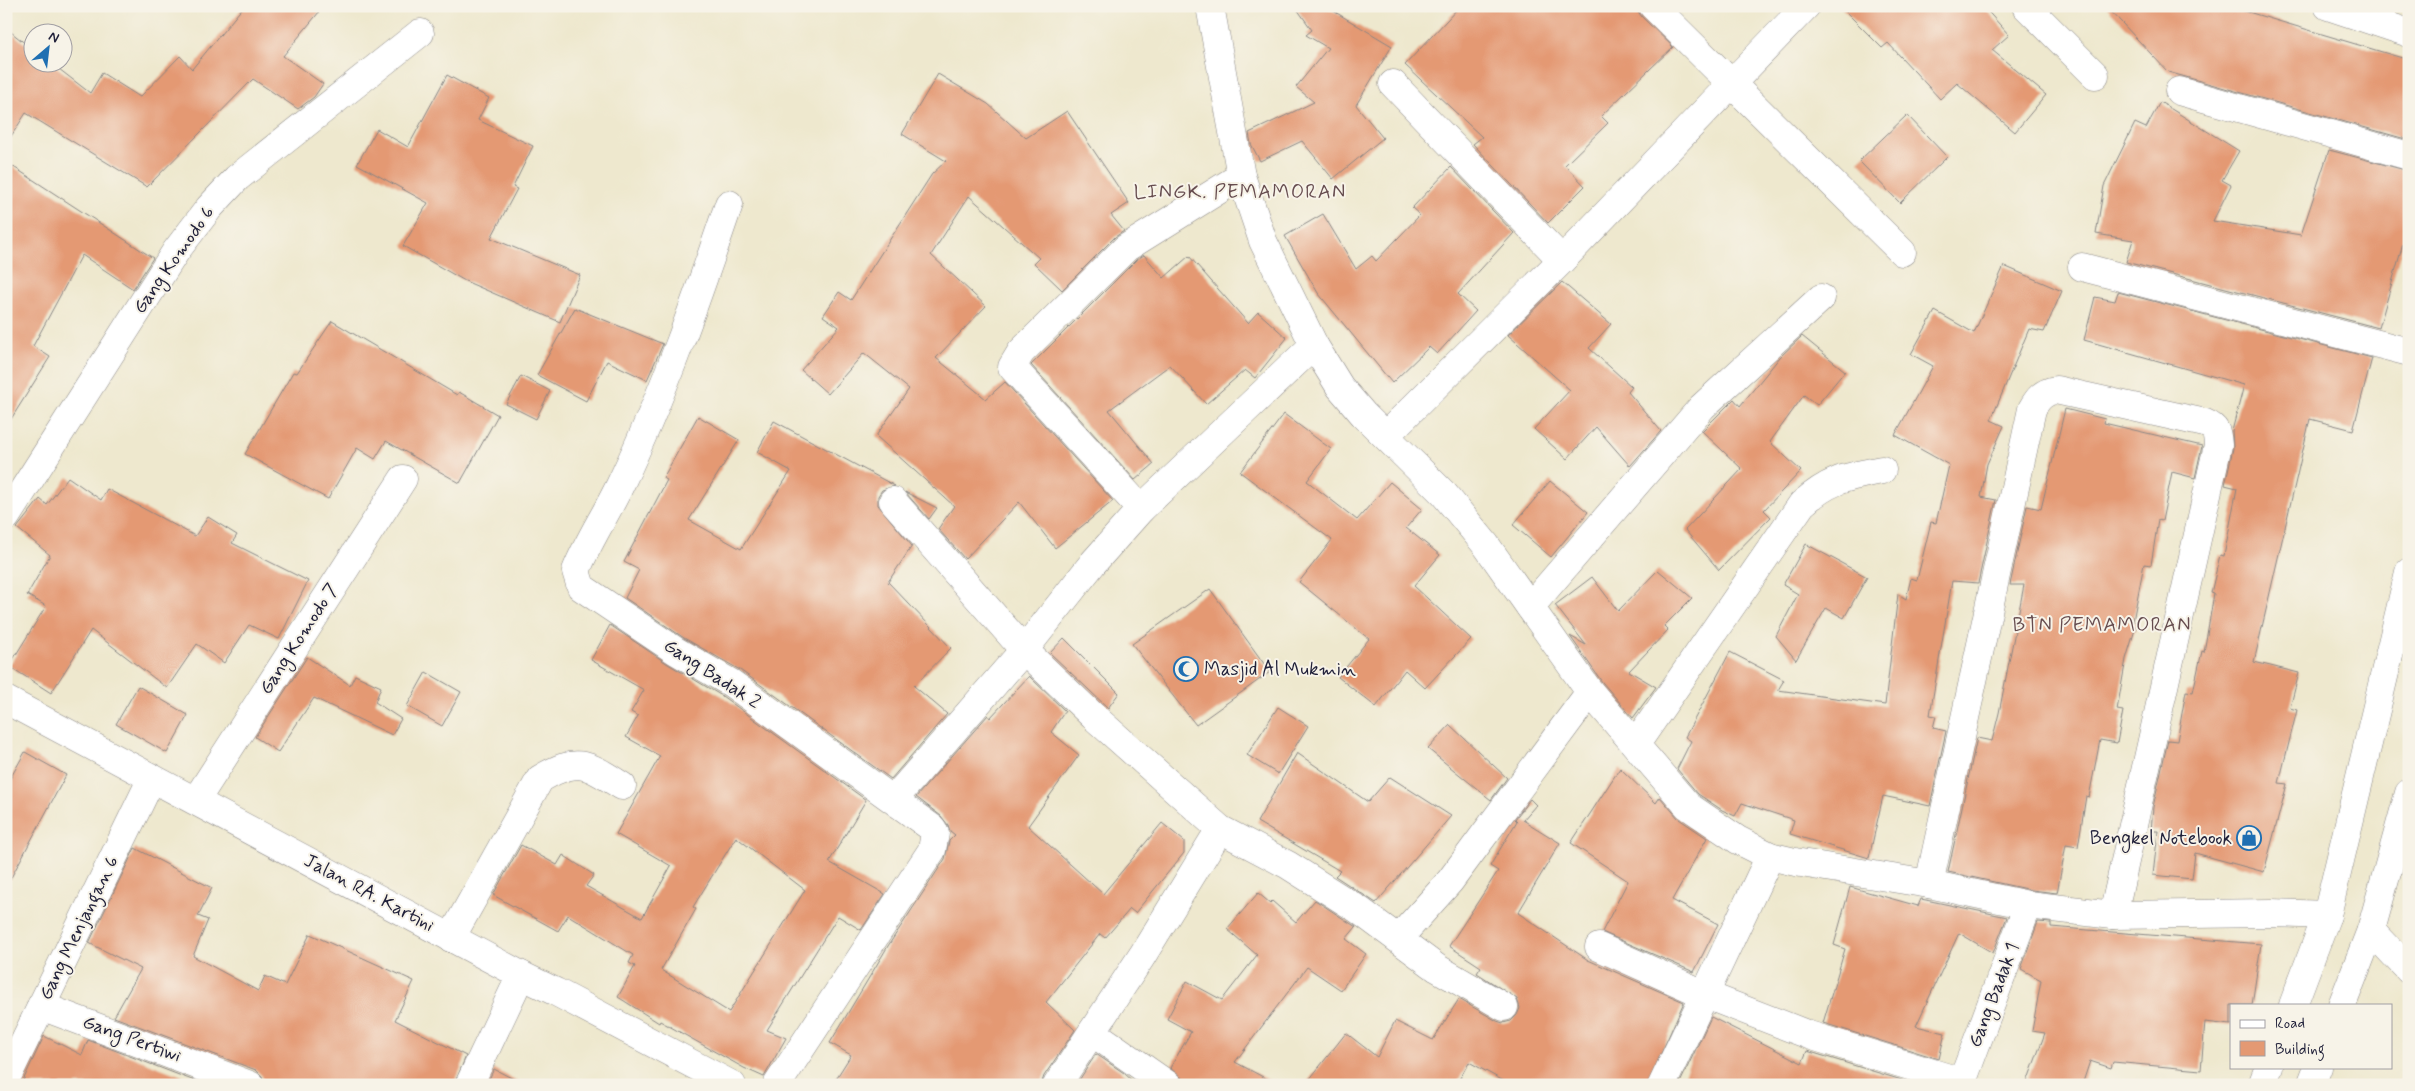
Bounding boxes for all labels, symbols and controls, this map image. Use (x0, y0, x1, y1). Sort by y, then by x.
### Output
north arrow (22, 22, 72, 72)
text: N (45, 27, 62, 48)
district label: LINGK. PEMAMORAN (1134, 179, 1346, 206)
street label: Gang Komodo 6 (128, 201, 222, 320)
street label: Gang Komodo 7 (254, 579, 346, 701)
district label: BTN PEMAMORAN (2013, 612, 2191, 639)
street label: Gang Badak 2 (658, 633, 765, 716)
mosque icon: Masjid Al Mukmin (1173, 656, 1199, 682)
place label: Masjid Al Mukmin (1204, 657, 1356, 683)
shop icon: Bengkel Notebook (2236, 825, 2262, 851)
place label: Bengkel Notebook (2090, 826, 2232, 853)
street label: Jalan RA. Kartini (299, 848, 439, 938)
street label: Gang Menjangan 6 (33, 852, 127, 1006)
street label: Gang Badak 1 (1963, 939, 2027, 1052)
legend (2230, 1004, 2392, 1068)
street label: Gang Pertiwi (79, 1010, 185, 1070)
text: Road (2275, 1014, 2305, 1034)
text: Building (2275, 1040, 2325, 1061)

